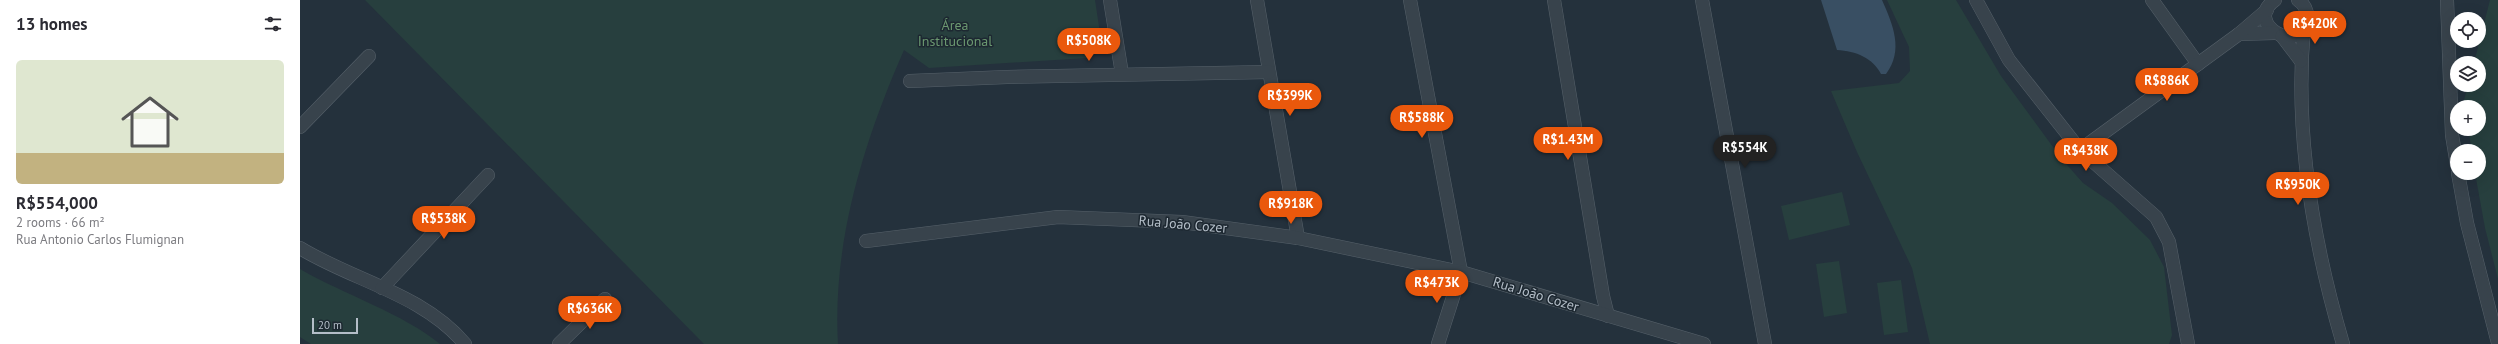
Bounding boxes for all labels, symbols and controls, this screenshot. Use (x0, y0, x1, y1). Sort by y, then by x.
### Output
pin: R$420K (2282, 11, 2348, 45)
map controls (2450, 12, 2486, 180)
button: locate (2450, 12, 2486, 48)
text: 13 homes (16, 13, 87, 35)
icon: filters (262, 13, 284, 35)
text: R$420K (2292, 15, 2338, 32)
park label: Área Institucional (918, 16, 992, 50)
pin: R$508K (1056, 28, 1122, 62)
text: R$508K (1066, 32, 1112, 49)
button: layers (2450, 56, 2486, 92)
pin: R$886K (2134, 68, 2200, 102)
text: R$886K (2144, 72, 2190, 89)
pin: R$399K (1257, 83, 1323, 117)
icon: home (114, 86, 186, 158)
text: R$399K (1267, 87, 1313, 104)
button: + (2450, 100, 2486, 136)
pin: R$588K (1389, 105, 1455, 139)
text: R$588K (1399, 109, 1445, 126)
pin: R$1.43M (1531, 127, 1605, 161)
text: R$1.43M (1543, 131, 1593, 148)
pin: R$554K (1712, 135, 1778, 169)
pin: R$438K (2053, 138, 2119, 172)
text: R$554K (1722, 139, 1768, 156)
text: R$438K (2063, 142, 2109, 159)
button: − (2450, 144, 2486, 180)
pin: R$950K (2265, 172, 2331, 206)
text: R$950K (2275, 176, 2321, 193)
pin: R$918K (1258, 191, 1324, 225)
text: R$554,000 (16, 192, 98, 214)
text: R$918K (1268, 195, 1314, 212)
pin: R$538K (411, 206, 477, 240)
text: R$538K (421, 210, 467, 227)
street label: Rua João Cozer (1138, 211, 1228, 237)
text: 2 rooms · 66 m² (16, 214, 105, 231)
text: Rua Antonio Carlos Flumignan (16, 231, 184, 248)
pin: R$473K (1404, 270, 1470, 304)
street label: Rua João Cozer (1491, 272, 1581, 316)
text: R$473K (1414, 274, 1460, 291)
pin: R$636K (557, 296, 623, 330)
text: R$636K (567, 300, 613, 317)
scale bar (312, 316, 358, 335)
text: 20 m (318, 318, 342, 332)

